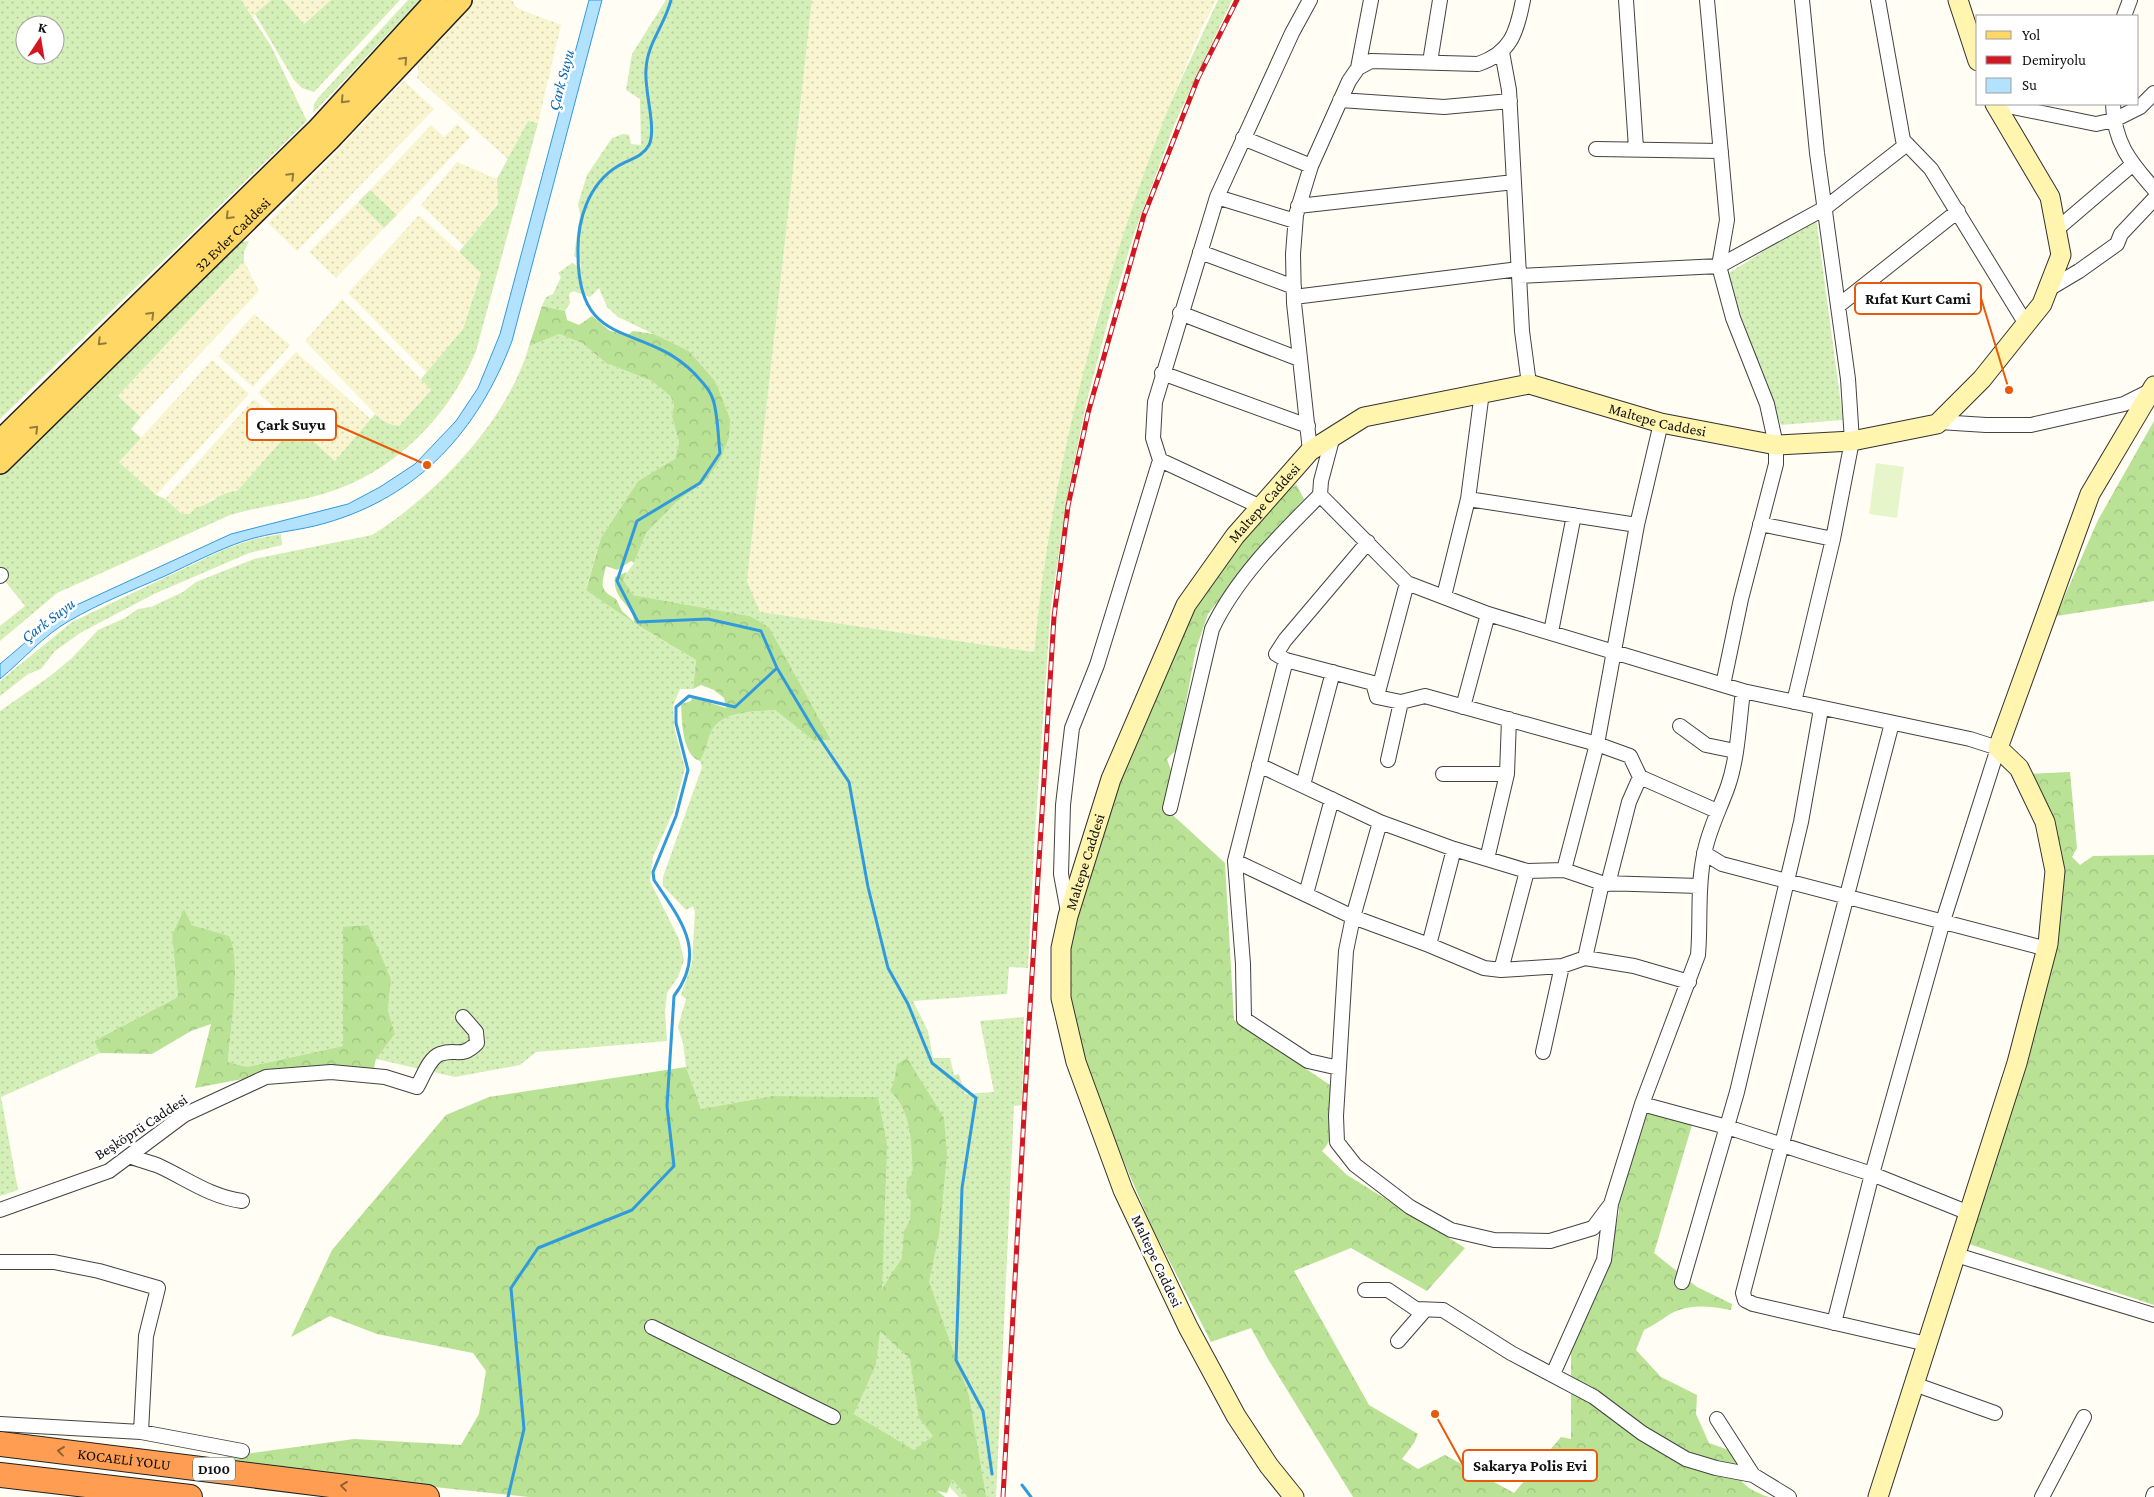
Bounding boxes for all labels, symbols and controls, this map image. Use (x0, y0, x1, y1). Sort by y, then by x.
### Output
north arrow (15, 15, 65, 65)
legend (1976, 15, 2139, 105)
text: K (37, 19, 50, 36)
text: Yol (2022, 27, 2040, 43)
water label: Çark Suyu (545, 48, 578, 113)
text: Demiryolu (2022, 52, 2086, 69)
one-way arrow (399, 56, 408, 65)
text: Su (2022, 77, 2037, 93)
one-way arrow (341, 95, 350, 104)
one-way arrow (286, 173, 295, 182)
street label: 32 Evler Caddesi (192, 194, 273, 275)
one-way arrow (226, 210, 235, 219)
callout: Rıfat Kurt Cami (1855, 283, 1981, 314)
text: Rıfat Kurt Cami (1865, 290, 1971, 307)
one-way arrow (145, 312, 154, 321)
one-way arrow (98, 336, 107, 345)
street label: Maltepe Caddesi (1607, 400, 1708, 439)
callout: Çark Suyu (247, 409, 336, 440)
text: Çark Suyu (256, 416, 326, 433)
one-way arrow (29, 426, 38, 435)
street label: Maltepe Caddesi (1225, 460, 1303, 546)
water label: Çark Suyu (18, 594, 79, 646)
street label: Maltepe Caddesi (1062, 812, 1108, 912)
street label: Beşköprü Caddesi (92, 1091, 191, 1164)
street label: Maltepe Caddesi (1128, 1212, 1185, 1310)
one-way arrow (57, 1446, 65, 1457)
street label: KOCAELİ YOLU (77, 1446, 172, 1473)
callout: Sakarya Polis Evi (1463, 1450, 1597, 1481)
text: Sakarya Polis Evi (1473, 1457, 1587, 1474)
road number: D100 (193, 1458, 235, 1480)
one-way arrow (340, 1481, 348, 1492)

